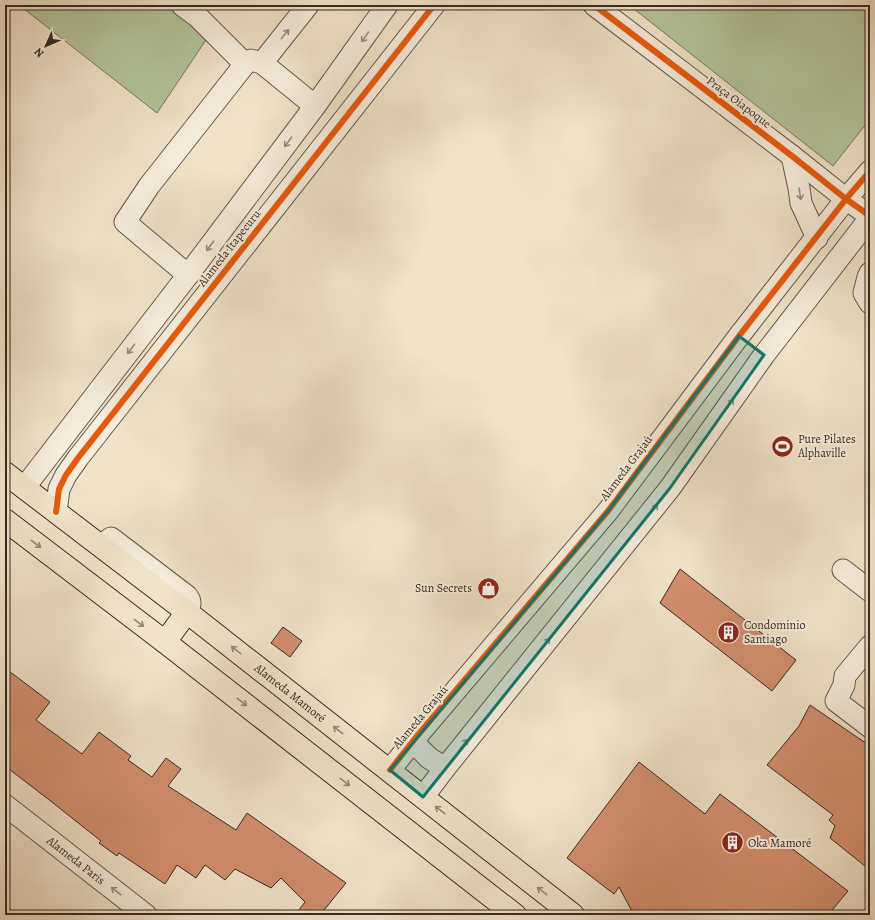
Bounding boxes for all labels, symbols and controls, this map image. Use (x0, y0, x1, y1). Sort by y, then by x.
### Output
north arrow (26, 26, 66, 66)
one-way arrow (281, 28, 290, 39)
one-way arrow (361, 31, 369, 42)
text: N (31, 45, 47, 61)
street label: Praça Oiapoque (703, 72, 775, 132)
one-way arrow (283, 136, 292, 147)
one-way arrow (796, 187, 803, 200)
street label: Alameda Itapecuru (193, 206, 264, 290)
one-way arrow (205, 240, 214, 251)
one-way arrow (127, 343, 135, 354)
one-way arrow (726, 398, 734, 409)
place label: Pure Pilates Alphaville (797, 431, 856, 461)
street label: Alameda Grajaú (596, 432, 656, 505)
sports icon: Pure Pilates Alphaville (770, 433, 796, 459)
one-way arrow (649, 503, 658, 514)
one-way arrow (30, 540, 41, 548)
shop icon: Sun Secrets (475, 575, 501, 601)
place label: Sun Secrets (415, 580, 472, 596)
place label: Condominio Santiago (744, 617, 806, 647)
one-way arrow (134, 618, 145, 627)
building icon: Condominio Santiago (715, 619, 741, 645)
one-way arrow (541, 637, 550, 648)
one-way arrow (230, 646, 241, 654)
street label: Alameda Mamoré (250, 659, 329, 726)
street label: Alameda Grajaú (388, 682, 452, 753)
one-way arrow (237, 698, 248, 707)
one-way arrow (333, 726, 344, 734)
one-way arrow (460, 739, 469, 750)
one-way arrow (339, 778, 350, 786)
one-way arrow (435, 806, 446, 815)
building icon: Oka Mamoré (720, 830, 746, 856)
street label: Alameda Paris (43, 832, 109, 888)
place label: Oka Mamoré (748, 835, 811, 851)
one-way arrow (110, 887, 121, 895)
one-way arrow (537, 887, 548, 895)

